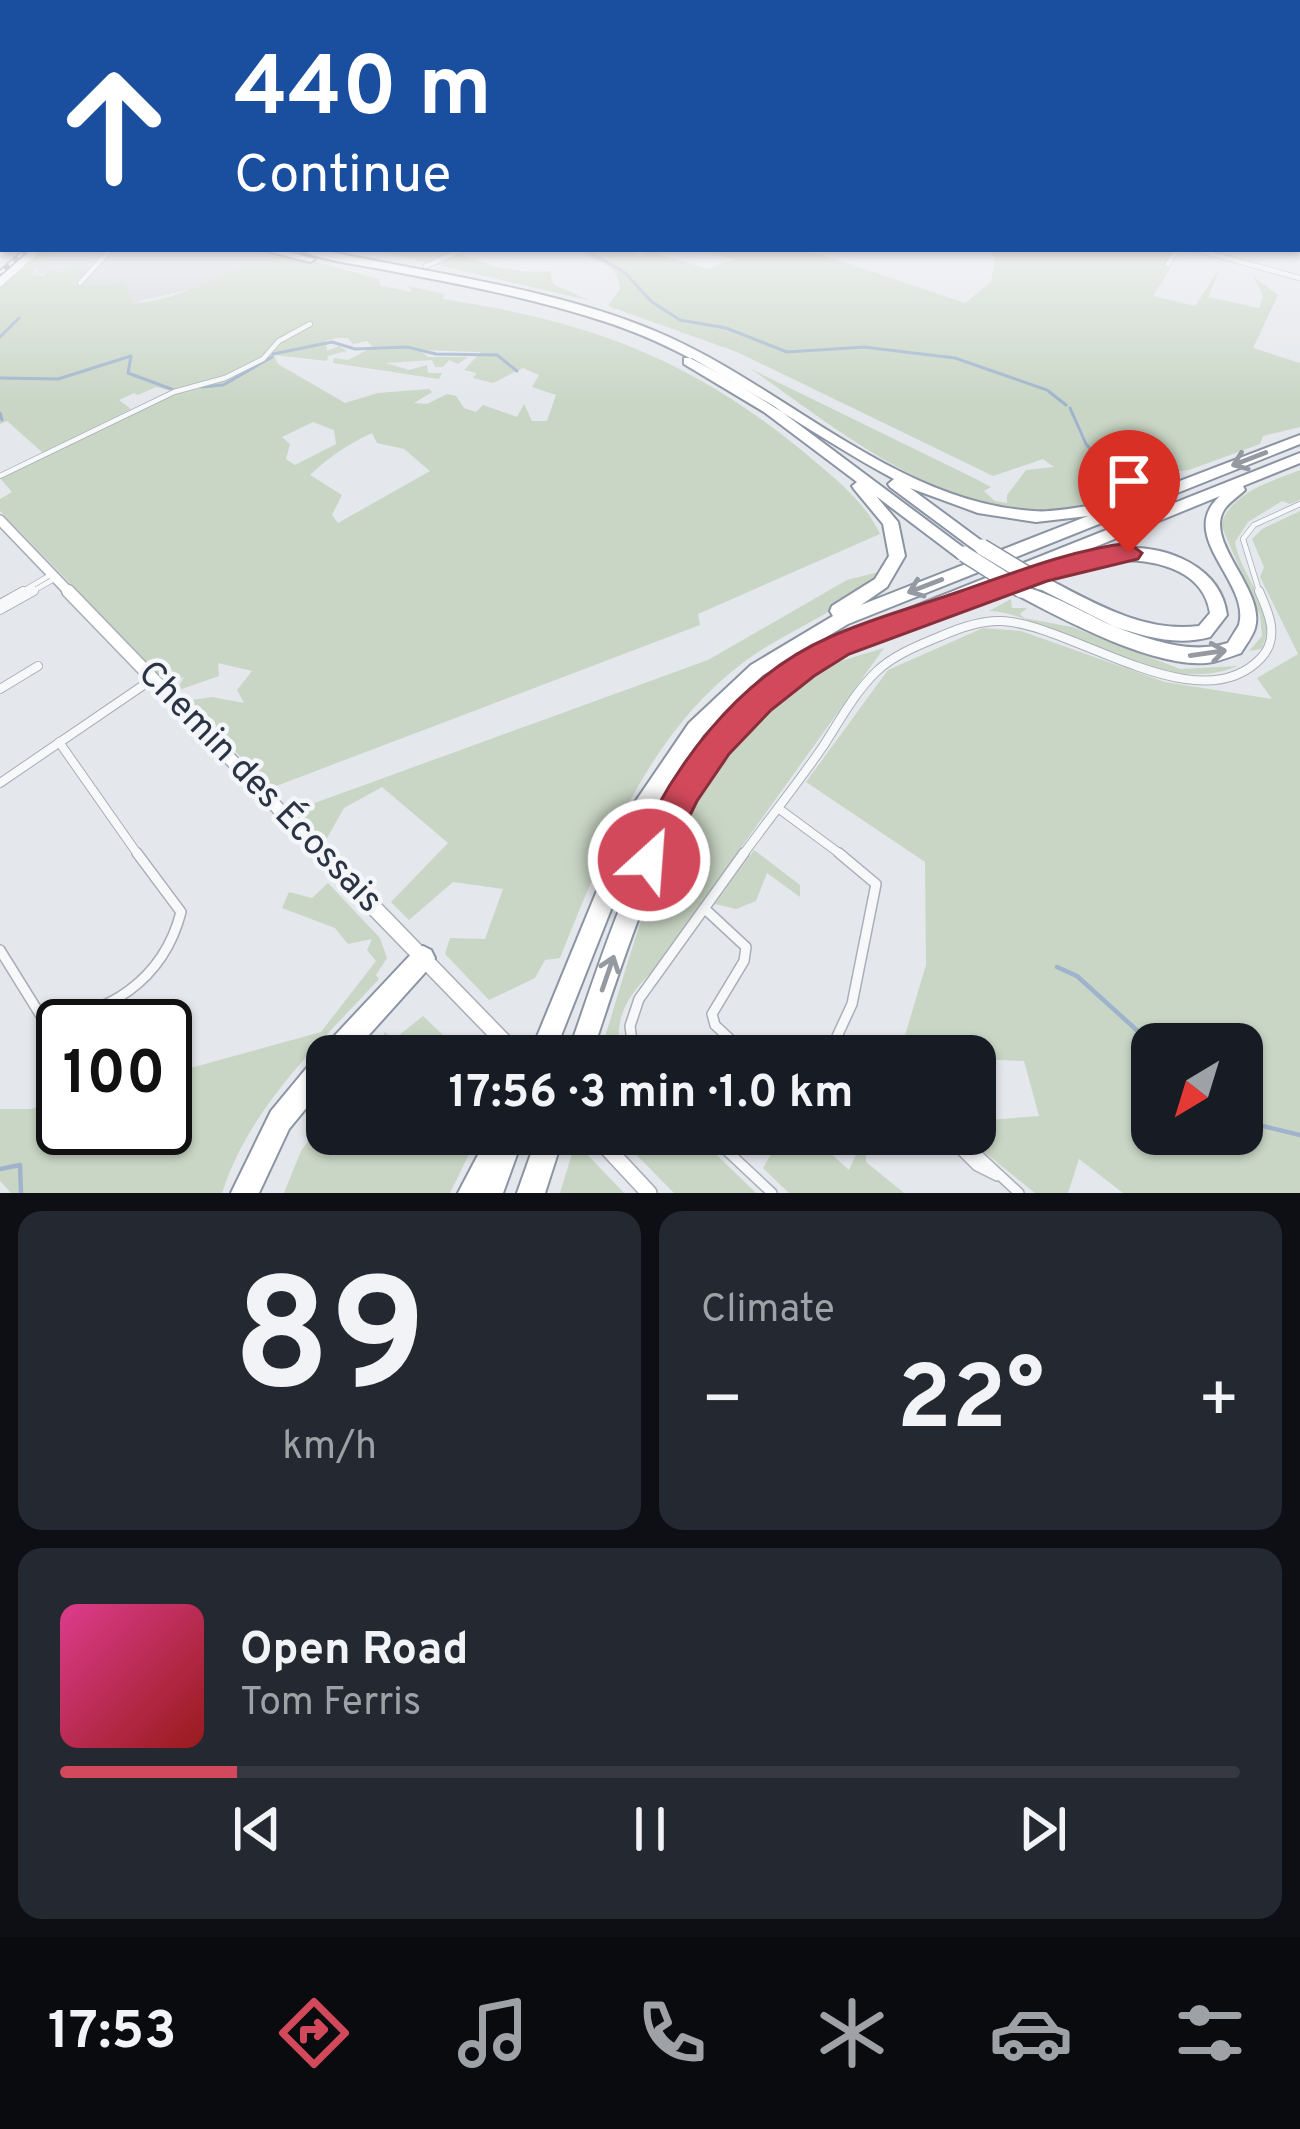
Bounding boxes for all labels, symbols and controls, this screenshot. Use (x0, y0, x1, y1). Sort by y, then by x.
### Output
text: 440 m (234, 39, 492, 145)
icon: ahead (36, 48, 192, 204)
text: Continue (234, 143, 451, 212)
pin (1078, 430, 1180, 553)
icon: arrive (1096, 448, 1162, 514)
one-way arrow (1231, 450, 1268, 472)
one-way arrow (907, 577, 944, 599)
one-way arrow (1188, 641, 1227, 663)
street label: Chemin des Écossais (127, 651, 393, 924)
position arrow (586, 797, 712, 923)
one-way arrow (599, 955, 620, 992)
speed limit sign: 100 (36, 999, 192, 1155)
north arrow (1131, 1023, 1263, 1155)
map controls (1131, 1023, 1263, 1155)
text: 17:56 · 3 min · 1.0 km (449, 1066, 853, 1123)
text: 89 (233, 1247, 426, 1445)
text: Climate (701, 1287, 835, 1336)
text: 22° (897, 1347, 1044, 1460)
text: − (701, 1362, 744, 1445)
text: + (1197, 1362, 1240, 1445)
text: km/h (282, 1424, 377, 1473)
text: Open Road (240, 1623, 468, 1680)
text: Tom Ferris (240, 1680, 421, 1729)
icon: previous (224, 1796, 290, 1862)
icon: pause (617, 1796, 683, 1862)
icon: next (1010, 1796, 1076, 1862)
icon: directions (272, 1991, 356, 2075)
icon: music (451, 1991, 535, 2075)
icon: phone (630, 1991, 714, 2075)
icon: climate (810, 1991, 894, 2075)
icon: car (989, 1991, 1073, 2075)
icon: filters (1168, 1991, 1252, 2075)
text: 17:53 (48, 1999, 177, 2068)

